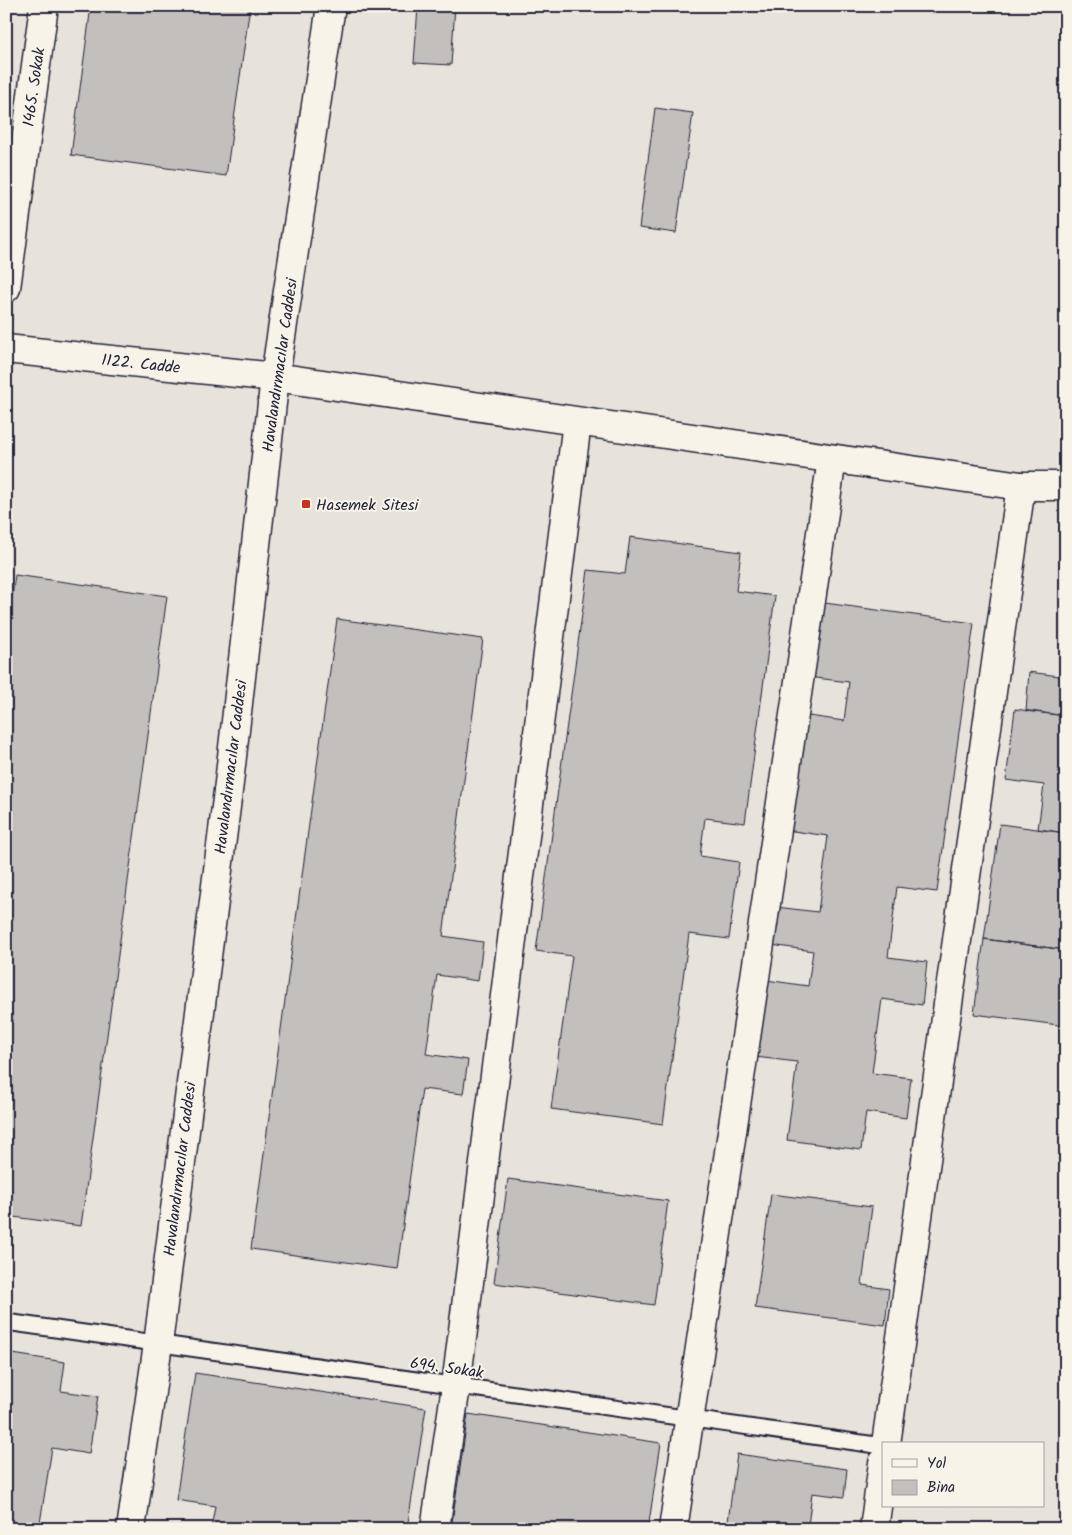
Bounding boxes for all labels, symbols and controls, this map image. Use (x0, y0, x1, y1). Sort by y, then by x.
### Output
street label: 1465. Sokak (17, 45, 52, 128)
street label: Havalandırmacılar Caddesi (256, 275, 305, 454)
street label: 1122. Cadde (100, 348, 181, 381)
place label: Hasemek Sitesi (316, 493, 420, 518)
marker: Hasemek Sitesi (300, 498, 312, 510)
street label: Havalandırmacılar Caddesi (208, 677, 255, 856)
street label: Havalandırmacılar Caddesi (157, 1079, 204, 1258)
street label: 694. Sokak (408, 1351, 486, 1386)
legend (882, 1442, 1044, 1508)
text: Yol (927, 1452, 946, 1476)
text: Bina (927, 1476, 955, 1500)

